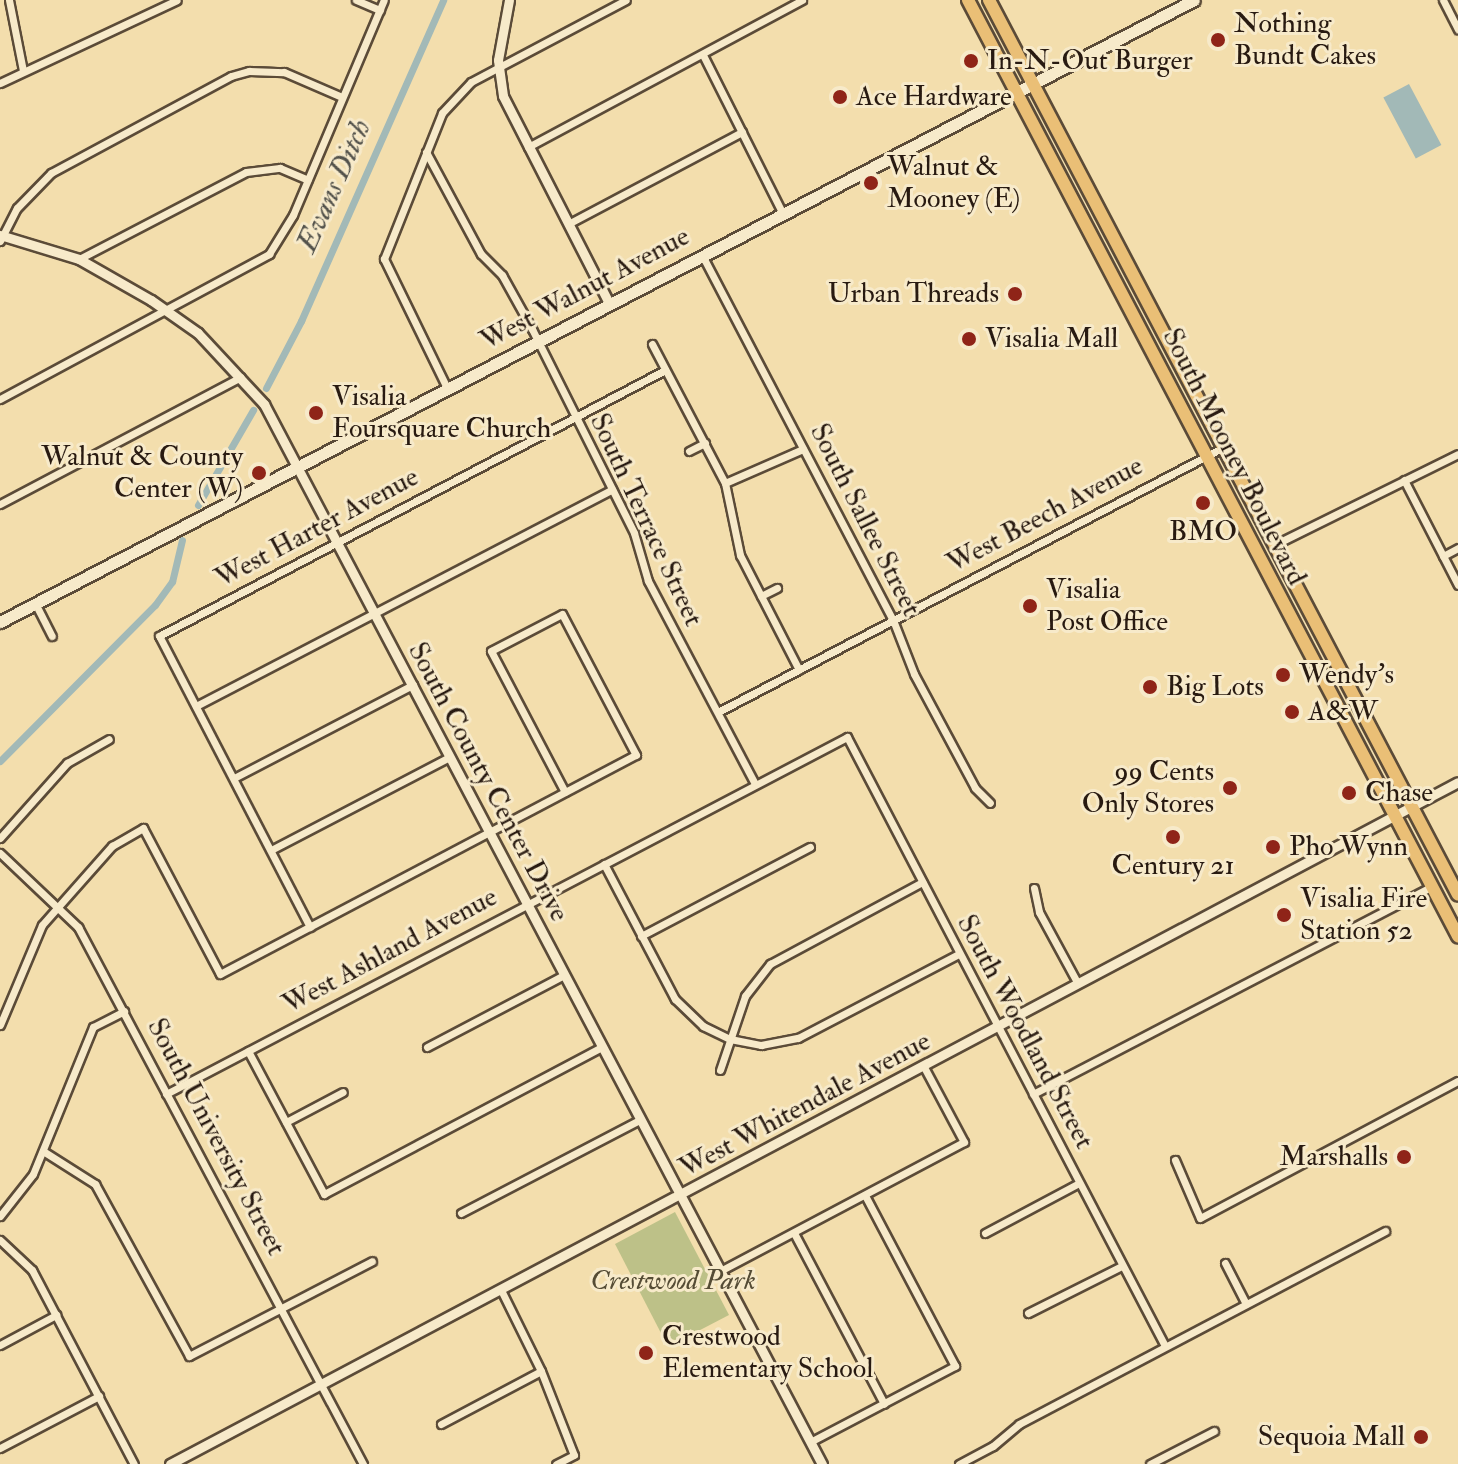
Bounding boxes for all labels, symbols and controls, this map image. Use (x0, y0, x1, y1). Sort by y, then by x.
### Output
place label: Nothing Bundt Cakes (1234, 7, 1376, 73)
marker: Nothing Bundt Cakes (1209, 31, 1227, 49)
place label: In-N-Out Burger (987, 44, 1193, 78)
marker: In-N-Out Burger (962, 52, 980, 70)
place label: Ace Hardware (856, 80, 1012, 114)
marker: Ace Hardware (831, 88, 849, 106)
water label: Evans Ditch (289, 114, 379, 258)
place label: Walnut & Mooney (E) (887, 150, 1020, 216)
marker: Walnut & Mooney (E) (862, 174, 880, 192)
street label: West Walnut Avenue (475, 220, 695, 358)
place label: Urban Threads (828, 277, 999, 311)
marker: Urban Threads (1006, 285, 1024, 303)
place label: Visalia Mall (985, 322, 1118, 356)
street label: South Mooney Boulevard (1155, 323, 1313, 591)
marker: Visalia Mall (960, 330, 978, 348)
place label: Visalia Foursquare Church (332, 380, 551, 446)
marker: Visalia Foursquare Church (307, 404, 325, 422)
street label: South Terrace Street (582, 408, 710, 632)
street label: South Sallee Street (802, 418, 928, 622)
place label: Walnut & County Center (W) (41, 440, 243, 506)
street label: West Beech Avenue (941, 449, 1149, 581)
street label: West Harter Avenue (210, 460, 424, 596)
marker: Walnut & County Center (W) (250, 464, 268, 482)
marker: BMO (1194, 494, 1212, 512)
place label: BMO (1169, 515, 1237, 549)
place label: Visalia Post Office (1046, 573, 1168, 639)
marker: Visalia Post Office (1021, 597, 1039, 615)
street label: South County Center Drive (400, 637, 576, 927)
place label: Wendy's (1299, 658, 1394, 692)
marker: Wendy's (1274, 666, 1292, 684)
place label: Big Lots (1166, 670, 1264, 704)
marker: Big Lots (1141, 678, 1159, 696)
place label: A&W (1308, 695, 1378, 729)
marker: A&W (1283, 703, 1301, 721)
place label: 99 Cents Only Stores (1082, 755, 1214, 821)
place label: Chase (1365, 776, 1433, 810)
marker: 99 Cents Only Stores (1221, 779, 1239, 797)
marker: Chase (1340, 784, 1358, 802)
marker: Century 21 (1164, 828, 1182, 846)
place label: Pho Wynn (1289, 830, 1408, 864)
marker: Pho Wynn (1264, 838, 1282, 856)
place label: Century 21 (1112, 849, 1234, 883)
street label: West Ashland Avenue (277, 880, 503, 1022)
place label: Visalia Fire Station 52 (1300, 882, 1427, 948)
marker: Visalia Fire Station 52 (1275, 906, 1293, 924)
street label: South Woodland Street (949, 909, 1101, 1155)
street label: South University Street (139, 1013, 293, 1261)
street label: West Whitendale Avenue (674, 1025, 936, 1185)
place label: Marshalls (1279, 1140, 1388, 1174)
marker: Marshalls (1395, 1148, 1413, 1166)
park label: Crestwood Park (590, 1264, 756, 1298)
place label: Crestwood Elementary School (662, 1320, 873, 1386)
marker: Crestwood Elementary School (637, 1344, 655, 1362)
place label: Sequoia Mall (1258, 1420, 1405, 1454)
marker: Sequoia Mall (1412, 1428, 1430, 1446)

